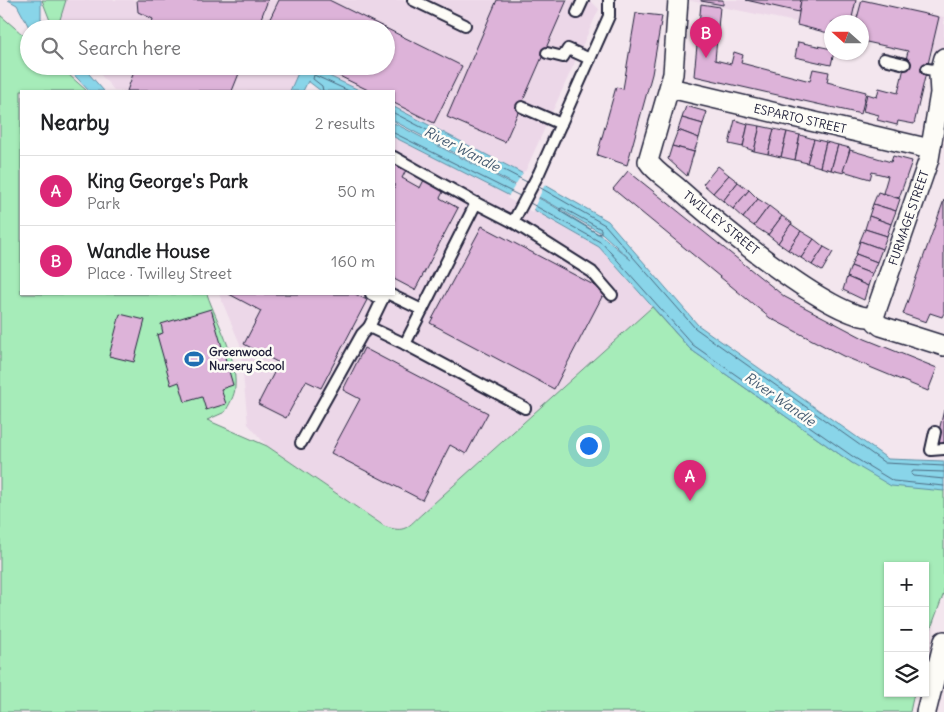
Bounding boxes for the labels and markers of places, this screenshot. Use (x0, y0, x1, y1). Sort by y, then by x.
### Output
pin: B (690, 17, 722, 58)
place label: Greenwood Nursery Scool (209, 344, 285, 374)
sports icon: Greenwood Nursery Scool (183, 348, 205, 370)
pin: A (674, 460, 706, 501)

